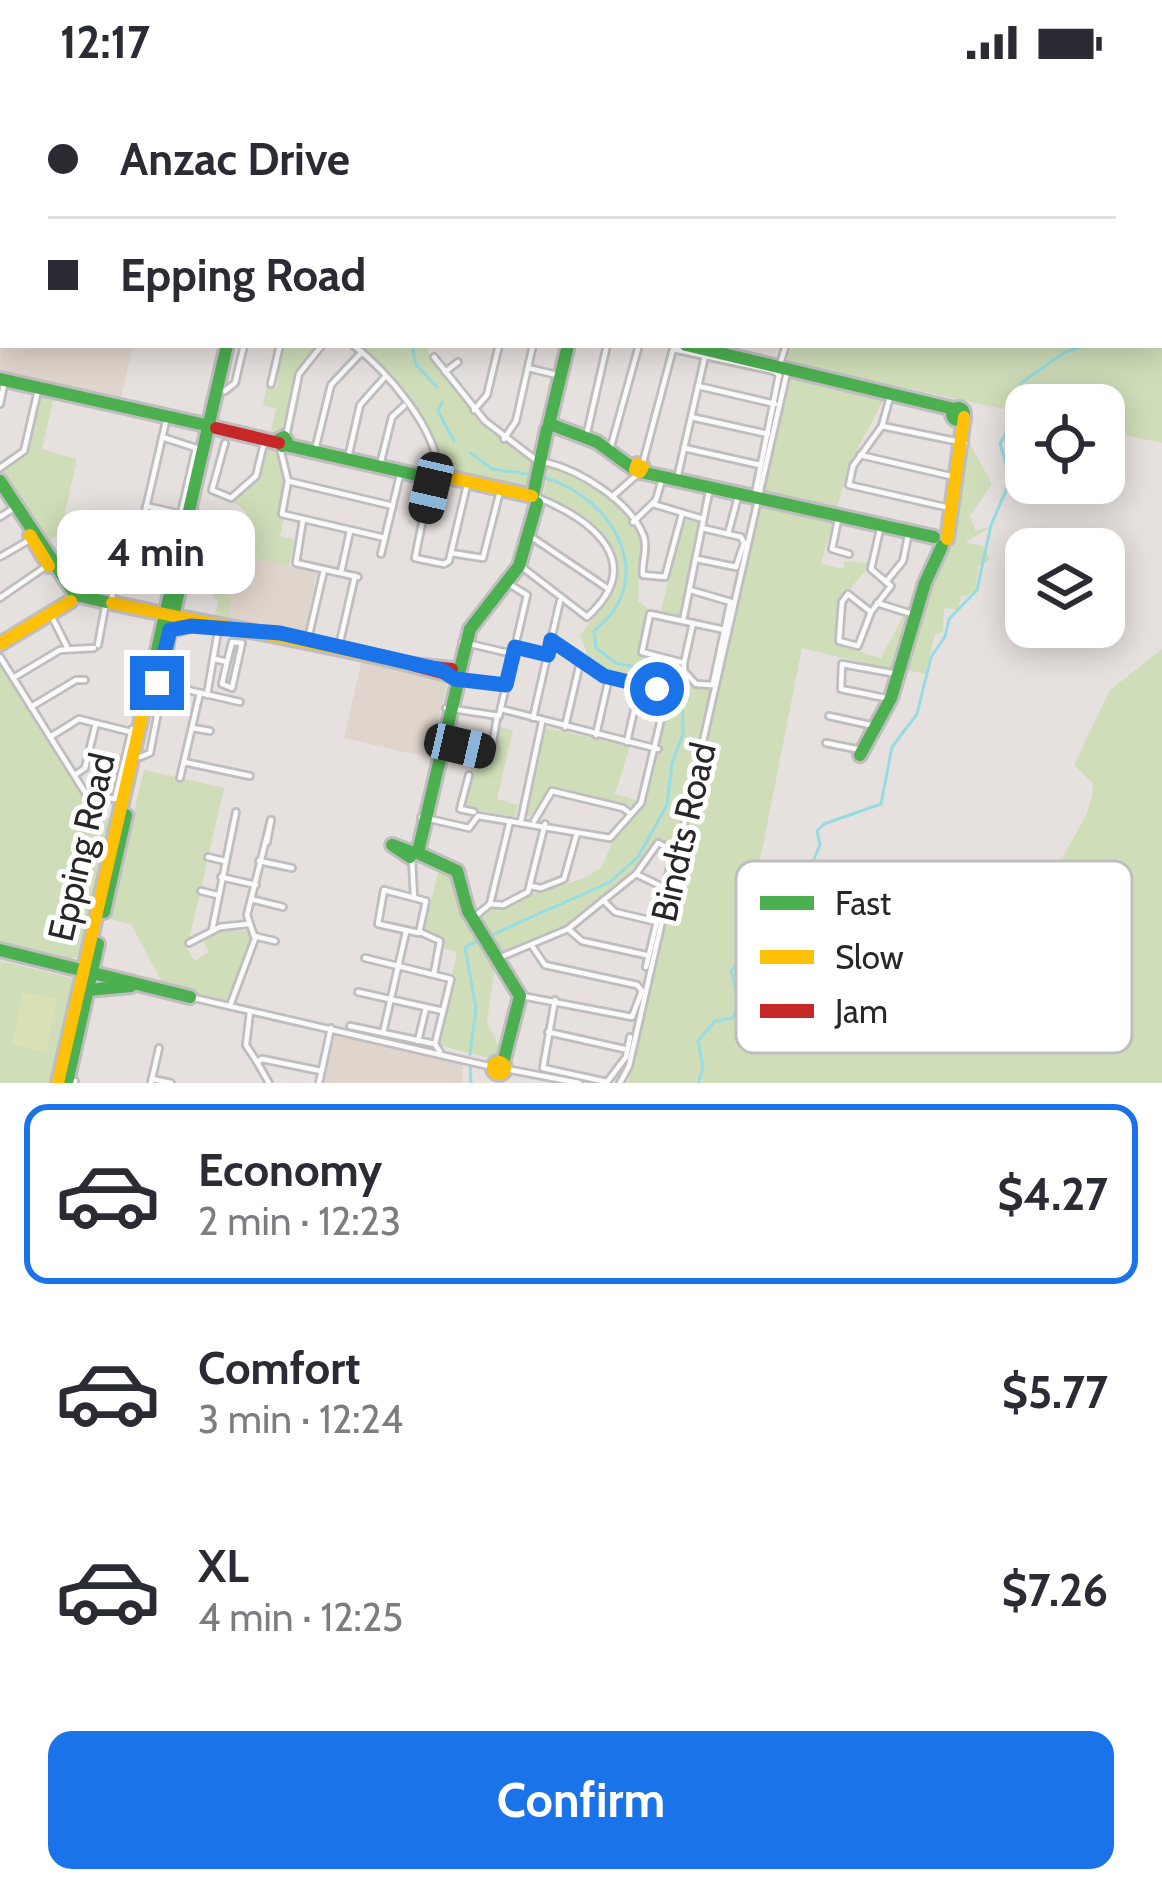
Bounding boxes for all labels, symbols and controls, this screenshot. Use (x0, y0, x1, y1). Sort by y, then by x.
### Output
text: 12:17 (60, 15, 150, 69)
text: Anzac Drive (120, 132, 350, 186)
text: Epping Road (120, 248, 366, 302)
map controls (1005, 384, 1125, 648)
button: locate (1005, 384, 1125, 504)
car (405, 449, 457, 527)
callout: 4 min (58, 509, 256, 593)
text: 4 min (107, 528, 205, 576)
button: layers (1005, 528, 1125, 648)
route end (130, 656, 184, 710)
route start (630, 662, 684, 716)
car (421, 720, 499, 772)
street label: Bindts Road (641, 738, 725, 926)
street label: Epping Road (38, 749, 124, 945)
legend (736, 861, 1132, 1053)
text: Fast (835, 883, 891, 923)
text: Slow (835, 937, 904, 977)
text: Jam (834, 991, 888, 1031)
icon: car (54, 1140, 162, 1248)
text: Economy (198, 1143, 382, 1197)
text: $4.27 (997, 1167, 1108, 1221)
text: 2 min · 12:23 (198, 1197, 401, 1245)
icon: car (54, 1338, 162, 1446)
text: Comfort (198, 1341, 361, 1395)
text: $5.77 (1002, 1365, 1108, 1419)
text: 3 min · 12:24 (198, 1395, 403, 1443)
icon: car (54, 1536, 162, 1644)
text: XL (198, 1539, 249, 1593)
text: $7.26 (1001, 1563, 1108, 1617)
text: 4 min · 12:25 (198, 1593, 403, 1641)
button: Confirm (48, 1731, 1114, 1869)

